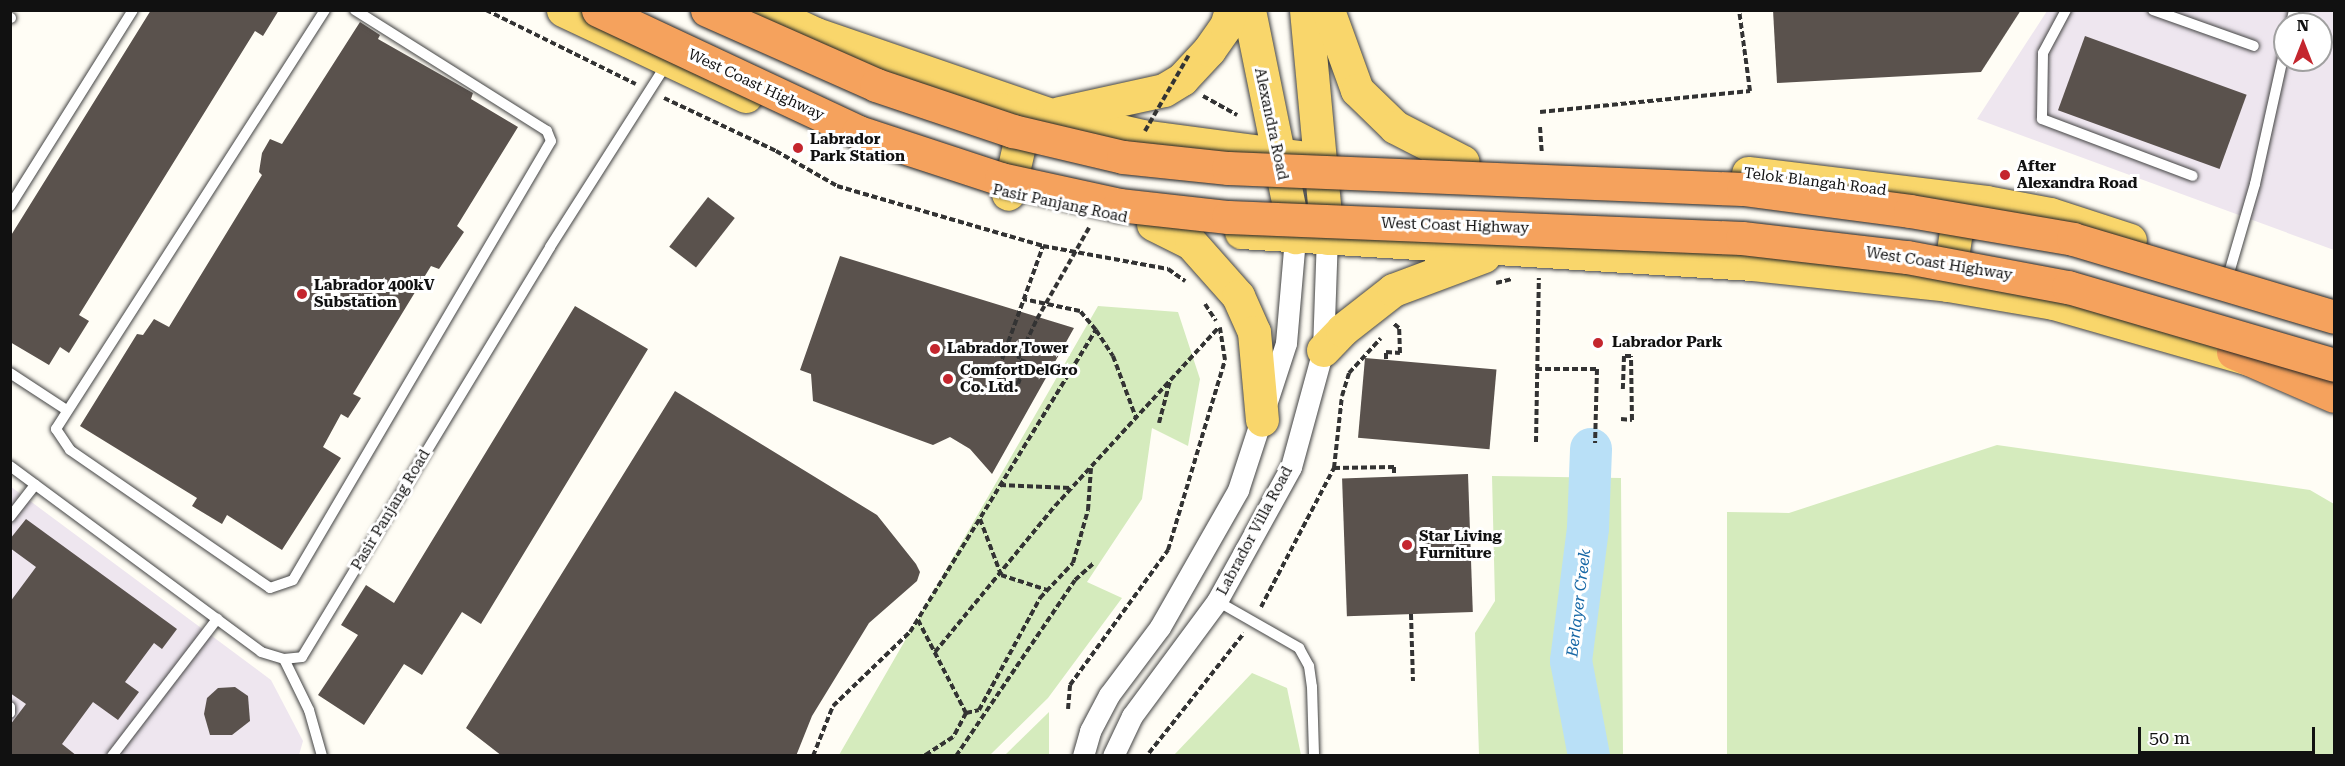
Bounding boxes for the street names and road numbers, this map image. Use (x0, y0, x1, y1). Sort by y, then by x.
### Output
street label: West Coast Highway (685, 46, 827, 124)
street label: Alexandra Road (1250, 66, 1292, 182)
street label: Telok Blangah Road (1743, 164, 1887, 200)
street label: Pasir Panjang Road (991, 181, 1129, 227)
street label: West Coast Highway (1381, 214, 1529, 238)
street label: West Coast Highway (1864, 244, 2014, 284)
street label: Pasir Panjang Road (348, 446, 434, 574)
street label: Labrador Villa Road (1213, 463, 1297, 599)

